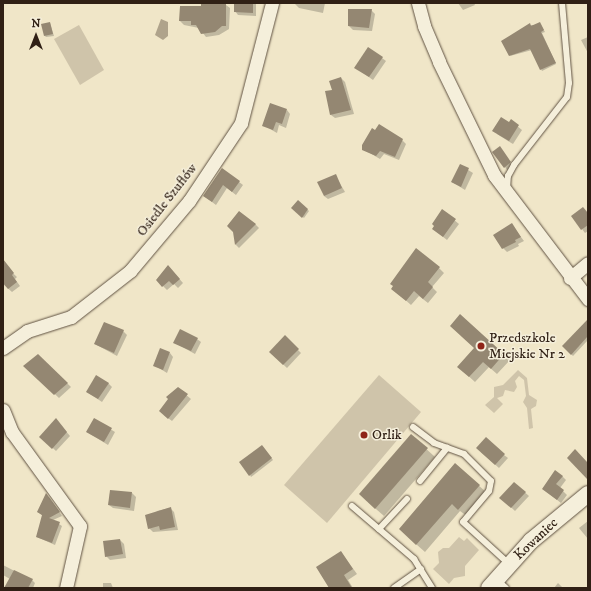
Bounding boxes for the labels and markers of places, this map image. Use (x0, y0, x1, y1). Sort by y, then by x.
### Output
place label: Przedszkole Miejskie Nr 2 (489, 330, 565, 362)
marker: Przedszkole Miejskie Nr 2 (476, 341, 486, 351)
place label: Orlik (372, 427, 402, 443)
marker: Orlik (359, 430, 369, 440)

